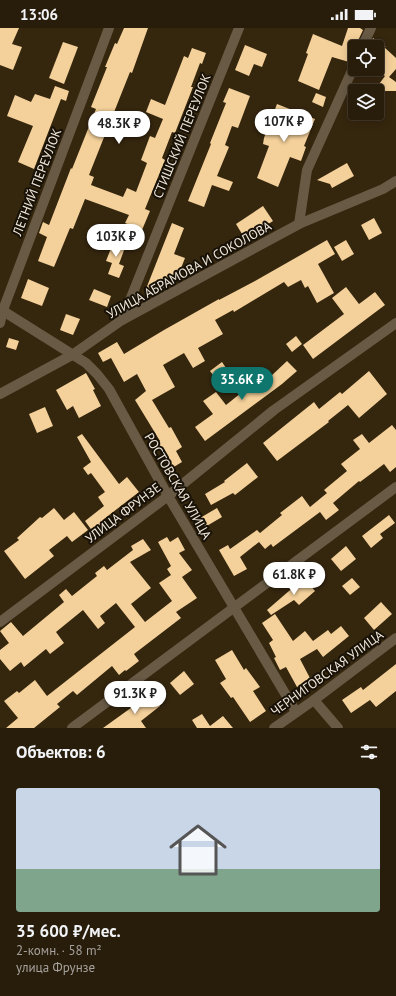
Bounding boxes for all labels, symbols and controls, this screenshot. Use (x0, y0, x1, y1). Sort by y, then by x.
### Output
text: 13:06 (20, 5, 58, 24)
map controls (348, 40, 384, 120)
button: locate (348, 40, 384, 76)
street label: СТИШСКИЙ ПЕРЕУЛОК (149, 71, 215, 201)
button: layers (348, 84, 384, 120)
pin: 107K ₽ (251, 109, 317, 143)
pin: 48.3K ₽ (82, 111, 156, 145)
text: 107K ₽ (264, 113, 304, 130)
text: 48.3K ₽ (97, 115, 141, 132)
street label: ЛЕТНИЙ ПЕРЕУЛОК (8, 126, 65, 239)
street label: УЛИЦА АБРАМОВА И СОКОЛОВА (104, 217, 275, 322)
pin: 103K ₽ (83, 224, 149, 258)
text: 103K ₽ (96, 228, 136, 245)
pin: 35.6K ₽ (205, 367, 279, 401)
text: 35.6K ₽ (220, 371, 264, 388)
street label: РОСТОВСКАЯ УЛИЦА (141, 430, 216, 543)
street label: УЛИЦА ФРУНЗЕ (82, 479, 164, 547)
pin: 61.8K ₽ (257, 562, 331, 596)
text: 61.8K ₽ (272, 566, 316, 583)
street label: ЧЕРНИГОВСКАЯ УЛИЦА (267, 626, 387, 720)
pin: 91.3K ₽ (98, 681, 172, 715)
text: 91.3K ₽ (113, 685, 157, 702)
text: Объектов: 6 (16, 741, 106, 763)
icon: filters (358, 741, 380, 763)
icon: home (162, 814, 234, 886)
text: 35 600 ₽/мес. (16, 920, 121, 942)
text: 2-комн. · 58 m² (16, 942, 102, 959)
text: улица Фрунзе (16, 959, 95, 976)

